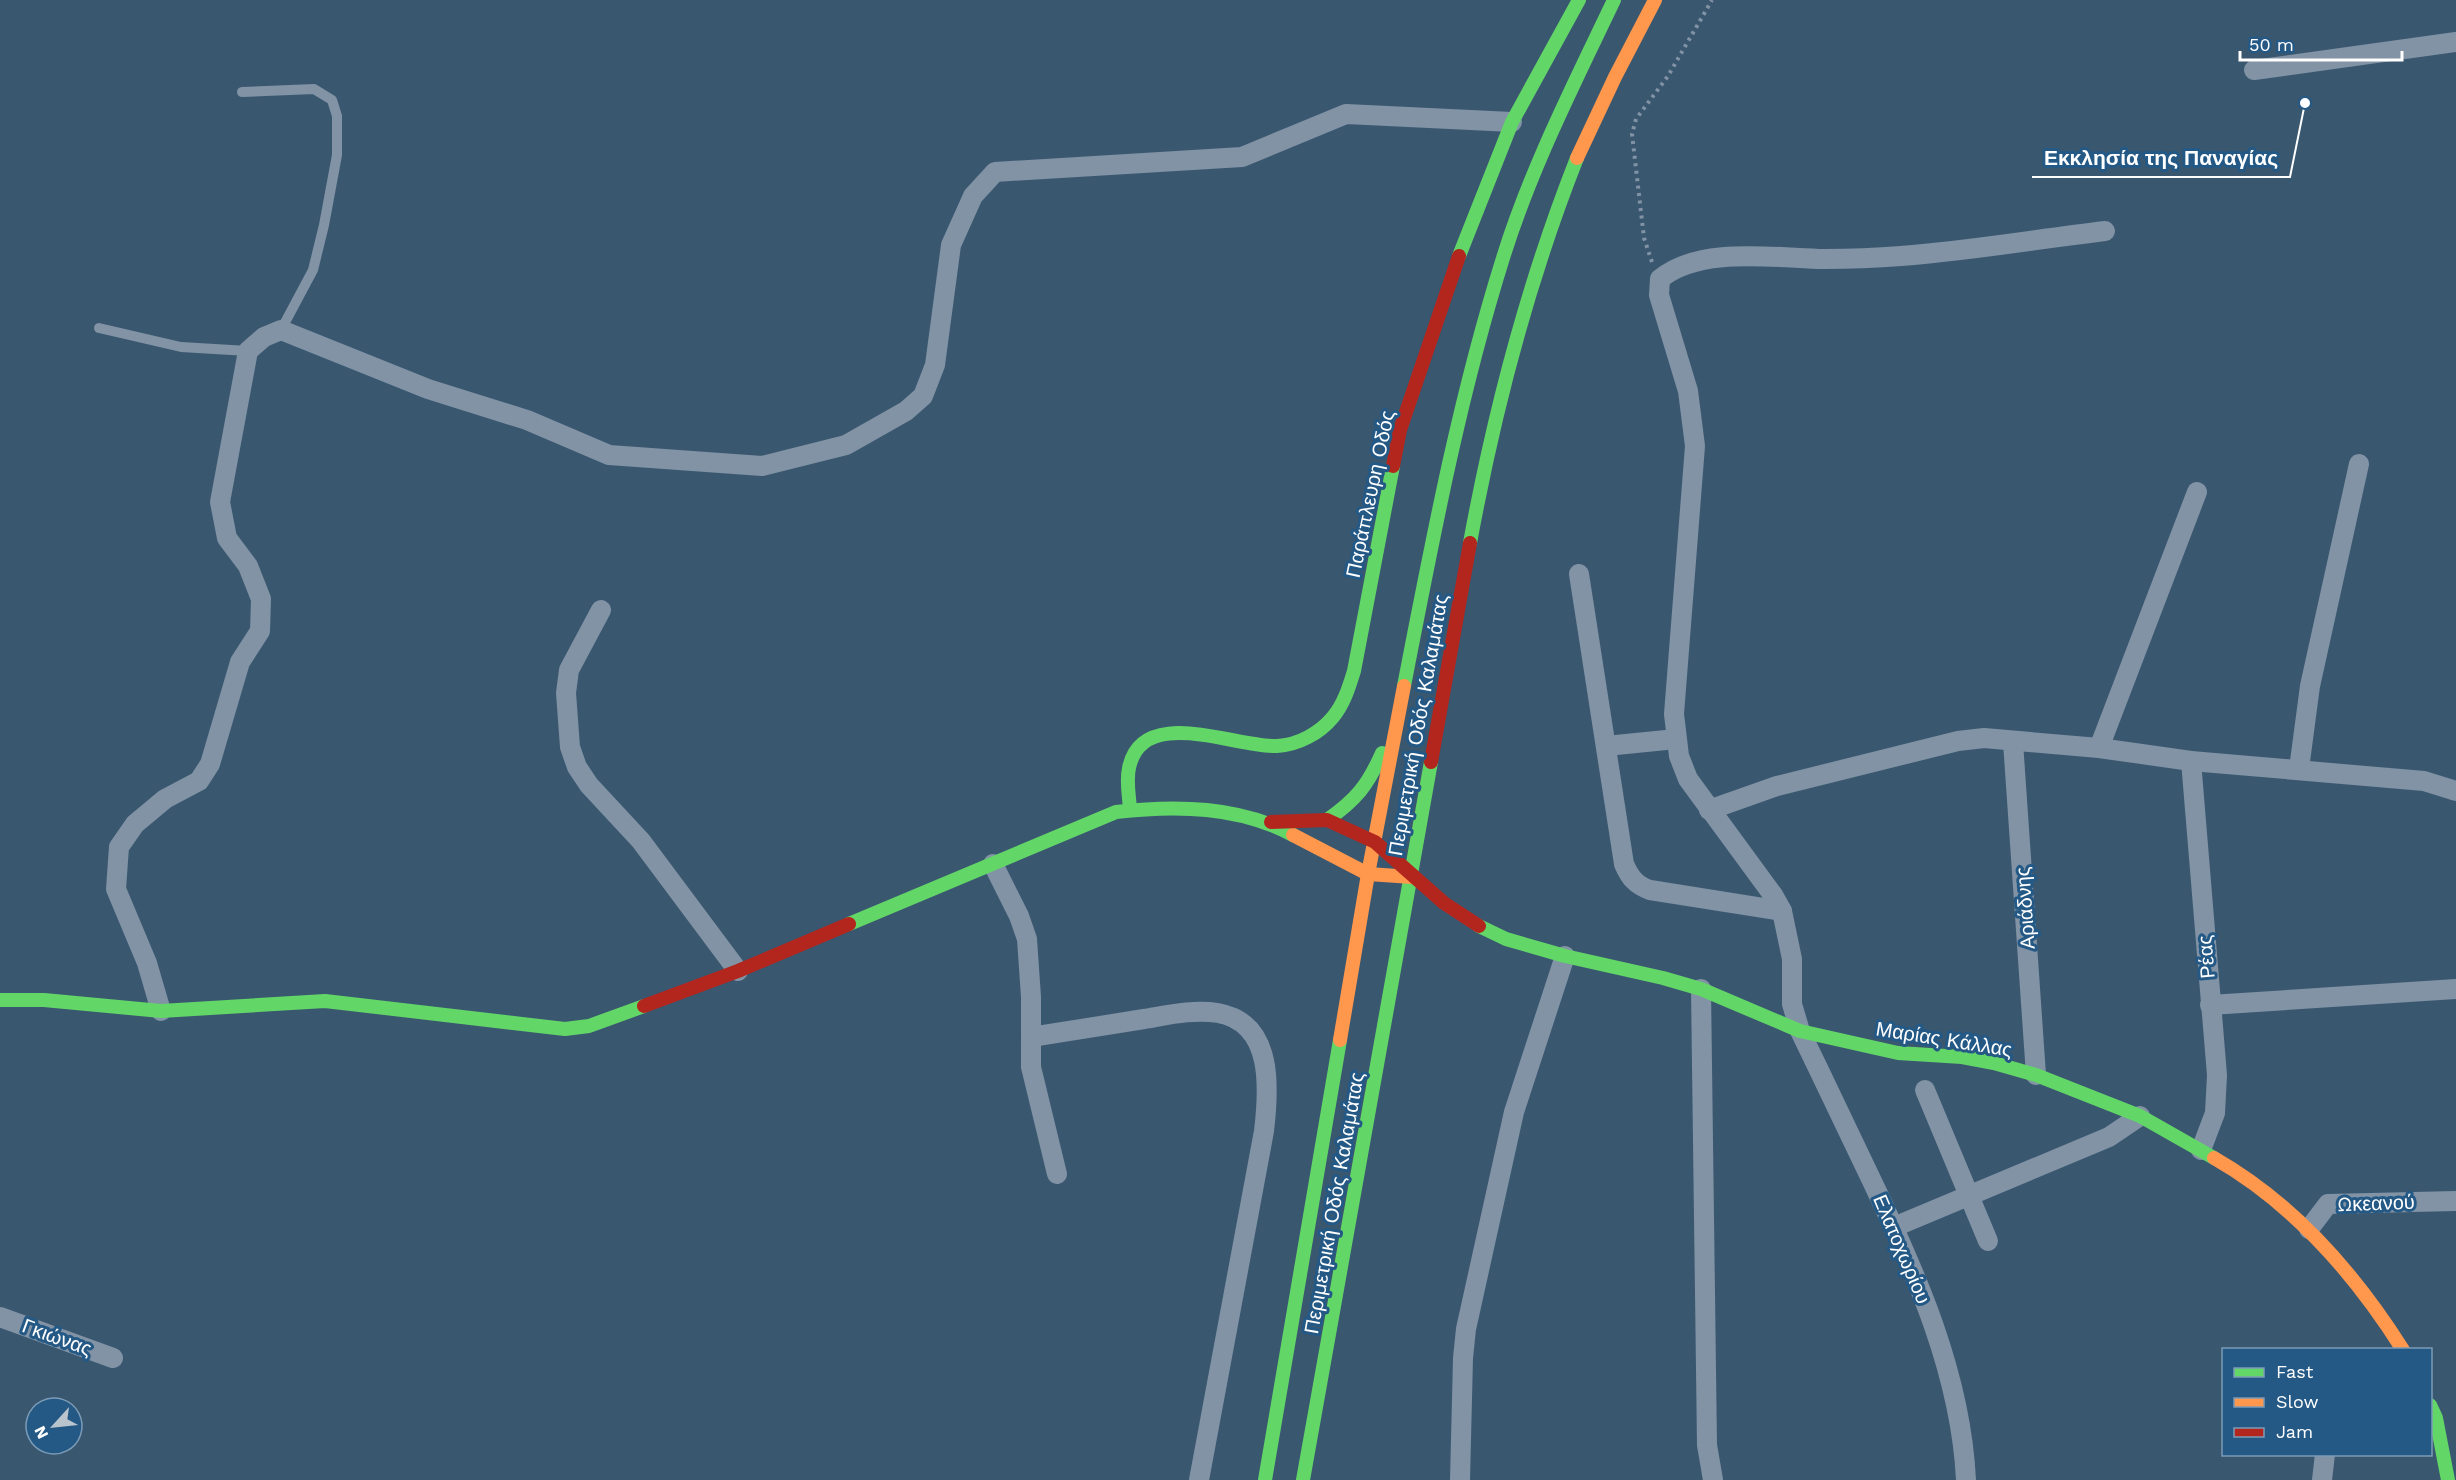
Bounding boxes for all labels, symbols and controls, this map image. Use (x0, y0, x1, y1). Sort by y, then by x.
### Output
scale bar (2240, 24, 2402, 62)
text: 50 m (2249, 34, 2294, 55)
callout: Εκκλησία της Παναγίας (2032, 138, 2290, 177)
text: Εκκλησία της Παναγίας (2044, 145, 2278, 170)
street label: Παράπλευρη Οδός (1341, 408, 1400, 580)
street label: Περιμετρική Οδός Καλαμάτας (1383, 592, 1453, 858)
street label: Αριάδνης (2010, 866, 2040, 950)
street label: Ρέας (2192, 934, 2220, 980)
street label: Μαρίας Κάλλας (1874, 1016, 2014, 1062)
street label: Περιμετρική Οδός Καλαμάτας (1299, 1070, 1369, 1336)
street label: Ωκεανού (2337, 1190, 2415, 1216)
street label: Ελατοχωρίου (1868, 1191, 1936, 1307)
street label: Γκιώνας (19, 1313, 95, 1361)
legend (2222, 1348, 2432, 1456)
text: Fast (2276, 1361, 2314, 1382)
text: Slow (2276, 1391, 2319, 1412)
north arrow (24, 1396, 84, 1456)
text: Jam (2276, 1421, 2313, 1442)
text: N (30, 1423, 52, 1442)

